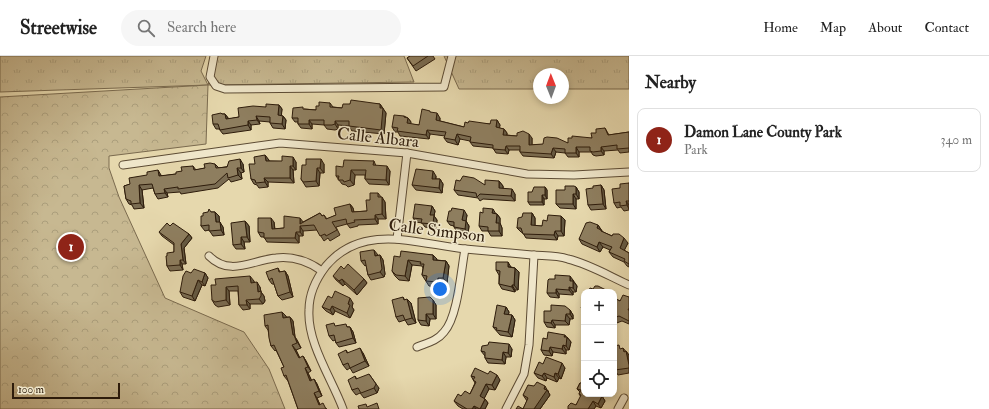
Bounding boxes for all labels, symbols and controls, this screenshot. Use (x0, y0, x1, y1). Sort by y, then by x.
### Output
search box (121, 10, 401, 46)
text: Streetwise (20, 16, 97, 40)
icon: search (135, 17, 157, 39)
text: Search here (167, 18, 236, 37)
text: Home (763, 19, 798, 36)
text: Map (820, 19, 846, 36)
text: About (868, 19, 902, 36)
text: Contact (924, 19, 969, 36)
north arrow (533, 68, 569, 104)
text: Nearby (645, 72, 696, 93)
street label: Calle Albara (336, 123, 421, 152)
text: Damon Lane County Park (684, 123, 842, 142)
text: 1 (657, 132, 661, 148)
text: 340 m (941, 132, 972, 148)
text: Park (684, 142, 708, 158)
street label: Calle Simpson (387, 214, 487, 248)
pin: 1 (58, 232, 84, 262)
your location (430, 279, 450, 299)
map controls (581, 289, 617, 397)
button: + (581, 289, 617, 325)
button: − (581, 325, 617, 361)
button: locate (581, 361, 617, 397)
scale bar (12, 381, 120, 400)
text: 100 m (18, 383, 44, 396)

